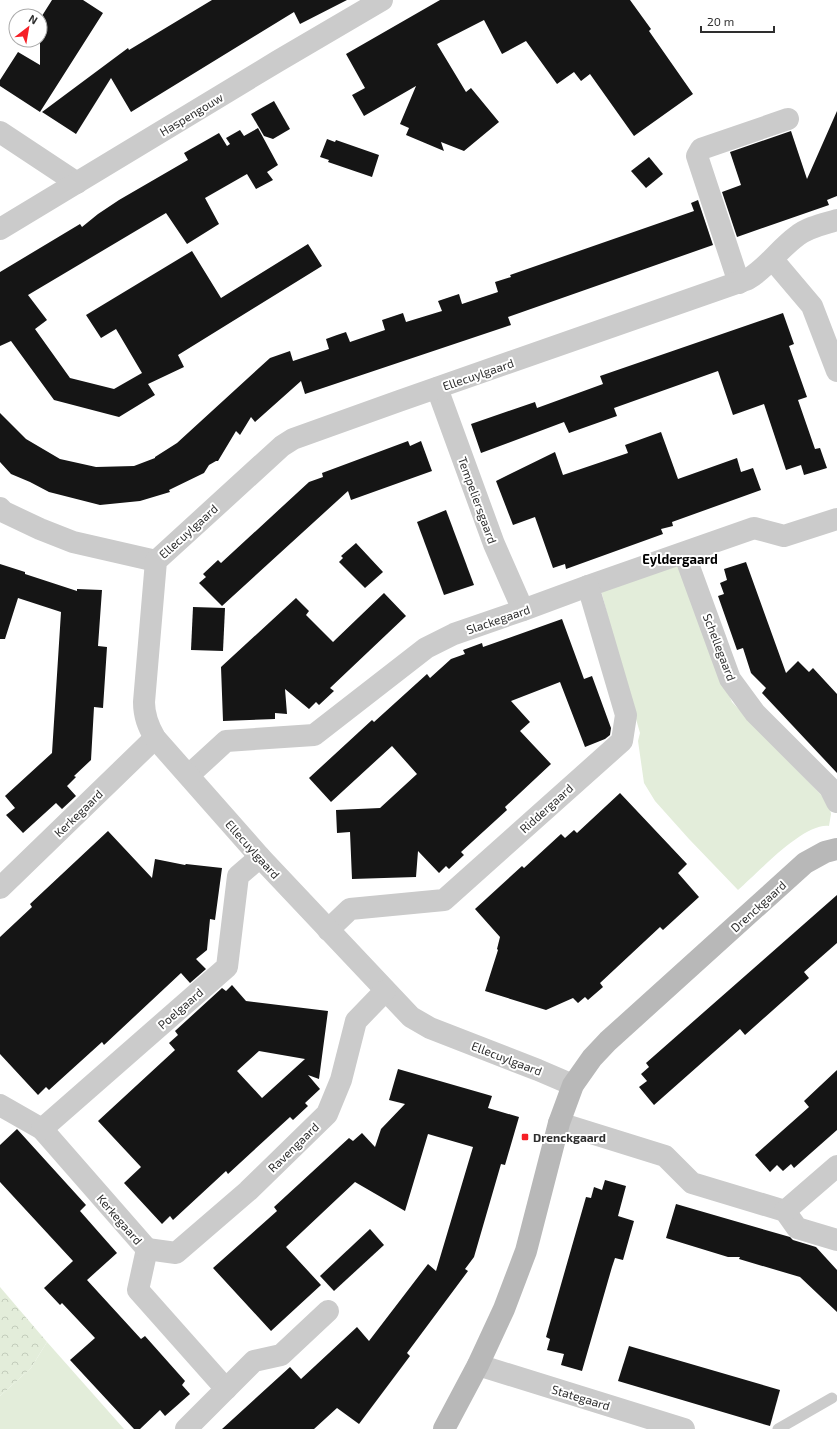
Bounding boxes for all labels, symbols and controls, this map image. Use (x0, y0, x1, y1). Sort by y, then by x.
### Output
north arrow (8, 8, 48, 48)
scale bar (701, 8, 774, 34)
text: N (27, 11, 40, 27)
text: 20 m (707, 14, 734, 28)
street label: Haspengouw (157, 90, 225, 138)
street label: Ellecuylgaard (441, 355, 515, 393)
street label: Tempeliersgaard (456, 455, 500, 545)
street label: Ellecuylgaard (156, 501, 220, 561)
district label: Eyldergaard (642, 551, 718, 567)
street label: Slackegaard (464, 602, 532, 636)
street label: Schellegaard (701, 611, 739, 683)
street label: Riddergaard (517, 780, 575, 836)
street label: Kerkegaard (51, 786, 105, 840)
street label: Ellecuylgaard (223, 817, 283, 881)
street label: Drenckgaard (728, 878, 788, 934)
street label: Poelgaard (155, 985, 205, 1031)
street label: Ellecuylgaard (470, 1038, 544, 1078)
street label: Ravengaard (265, 1119, 321, 1175)
place label: Drenckgaard (533, 1130, 606, 1144)
marker: Drenckgaard (520, 1132, 530, 1142)
street label: Kerkegaard (94, 1191, 146, 1247)
street label: Stategaard (550, 1382, 612, 1412)

